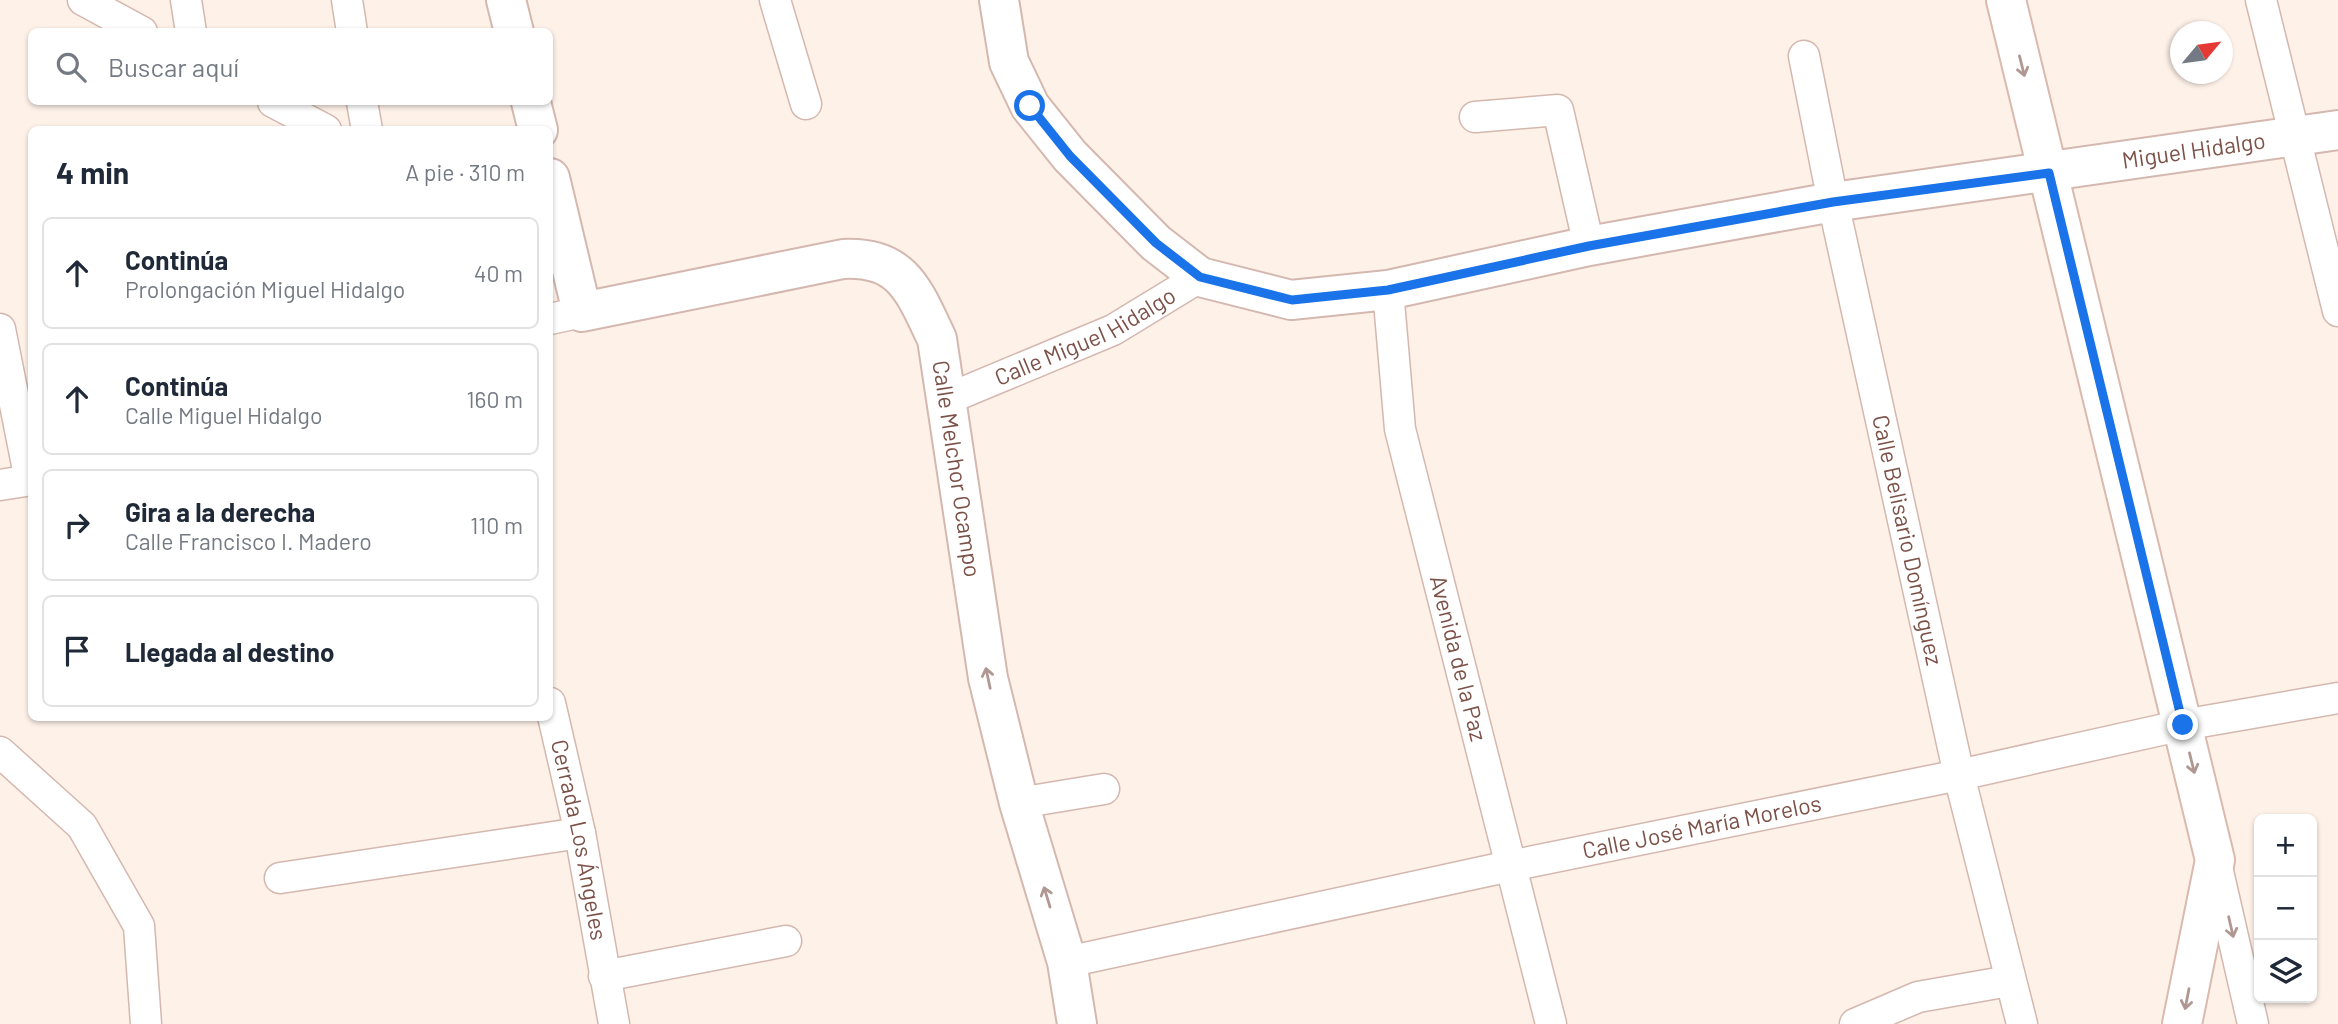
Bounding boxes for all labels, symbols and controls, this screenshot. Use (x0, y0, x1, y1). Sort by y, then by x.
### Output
north arrow (2170, 21, 2233, 84)
search box (28, 28, 553, 105)
icon: search (52, 48, 90, 86)
text: Buscar aquí (108, 51, 239, 82)
one-way arrow (2016, 54, 2029, 77)
route start (1014, 90, 1045, 121)
street label: Miguel Hidalgo (2120, 126, 2267, 174)
text: 4 min (56, 154, 129, 190)
text: A pie · 310 m (405, 158, 525, 186)
text: Continúa (125, 244, 228, 275)
icon: ahead (58, 254, 96, 292)
text: 40 m (474, 259, 523, 287)
text: Prolongación Miguel Hidalgo (125, 275, 405, 303)
street label: Calle Miguel Hidalgo (990, 280, 1180, 391)
street label: Calle Melchor Ocampo (927, 358, 988, 579)
text: Continúa (125, 370, 228, 401)
icon: ahead (58, 380, 96, 418)
text: 160 m (466, 385, 523, 413)
text: Calle Miguel Hidalgo (125, 401, 322, 429)
street label: Calle Belisario Domínguez (1867, 412, 1949, 668)
text: Gira a la derecha (125, 496, 315, 527)
icon: right (58, 506, 96, 544)
text: 110 m (470, 511, 523, 539)
text: Calle Francisco I. Madero (125, 527, 372, 555)
street label: Avenida de la Paz (1425, 572, 1494, 744)
icon: arrive (58, 632, 96, 670)
text: Llegada al destino (125, 636, 334, 667)
one-way arrow (981, 667, 995, 690)
route end (2167, 709, 2198, 740)
street label: Cerrada Los Ángeles (546, 736, 614, 942)
one-way arrow (2186, 751, 2199, 774)
street label: Calle José María Morelos (1580, 788, 1824, 864)
map controls (2254, 814, 2317, 1003)
button: + (2254, 814, 2317, 877)
button: − (2254, 877, 2317, 940)
one-way arrow (1040, 886, 1053, 908)
one-way arrow (2225, 915, 2238, 937)
button: layers (2254, 940, 2317, 1003)
one-way arrow (2179, 987, 2193, 1010)

